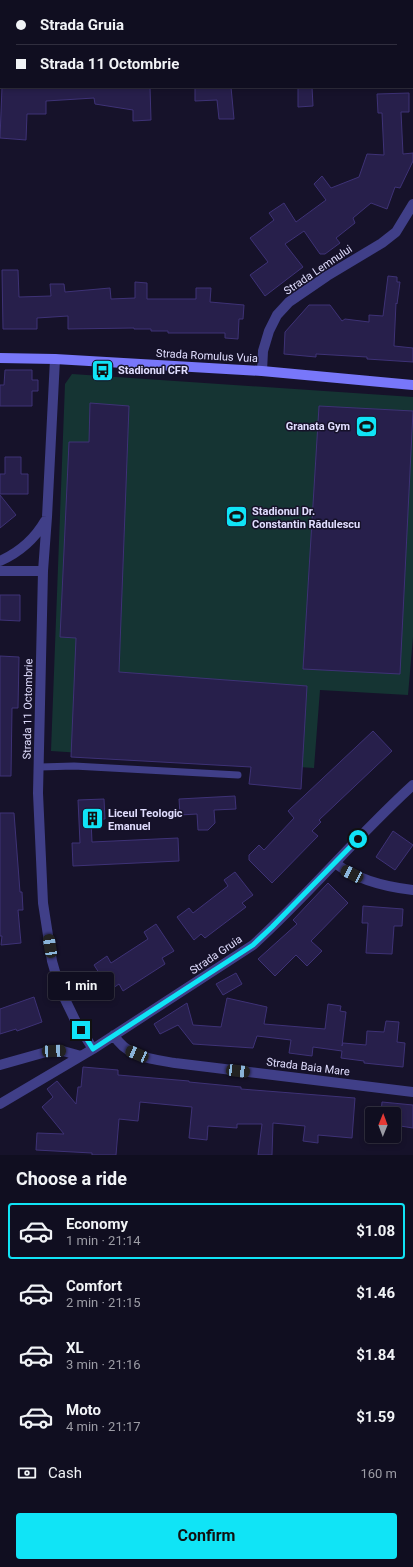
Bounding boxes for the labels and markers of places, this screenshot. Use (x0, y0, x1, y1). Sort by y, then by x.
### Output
bus stop icon: Stadionul CFR (90, 357, 116, 383)
place label: Stadionul CFR (118, 364, 188, 377)
sports icon: Granata Gym (353, 413, 379, 439)
place label: Granata Gym (286, 420, 350, 433)
sports icon: Stadionul Dr. Constantin Rădulescu (223, 504, 249, 530)
place label: Stadionul Dr. Constantin Rădulescu (252, 505, 360, 531)
building icon: Liceul Teologic Emanuel (79, 806, 105, 832)
place label: Liceul Teologic Emanuel (108, 807, 183, 833)

